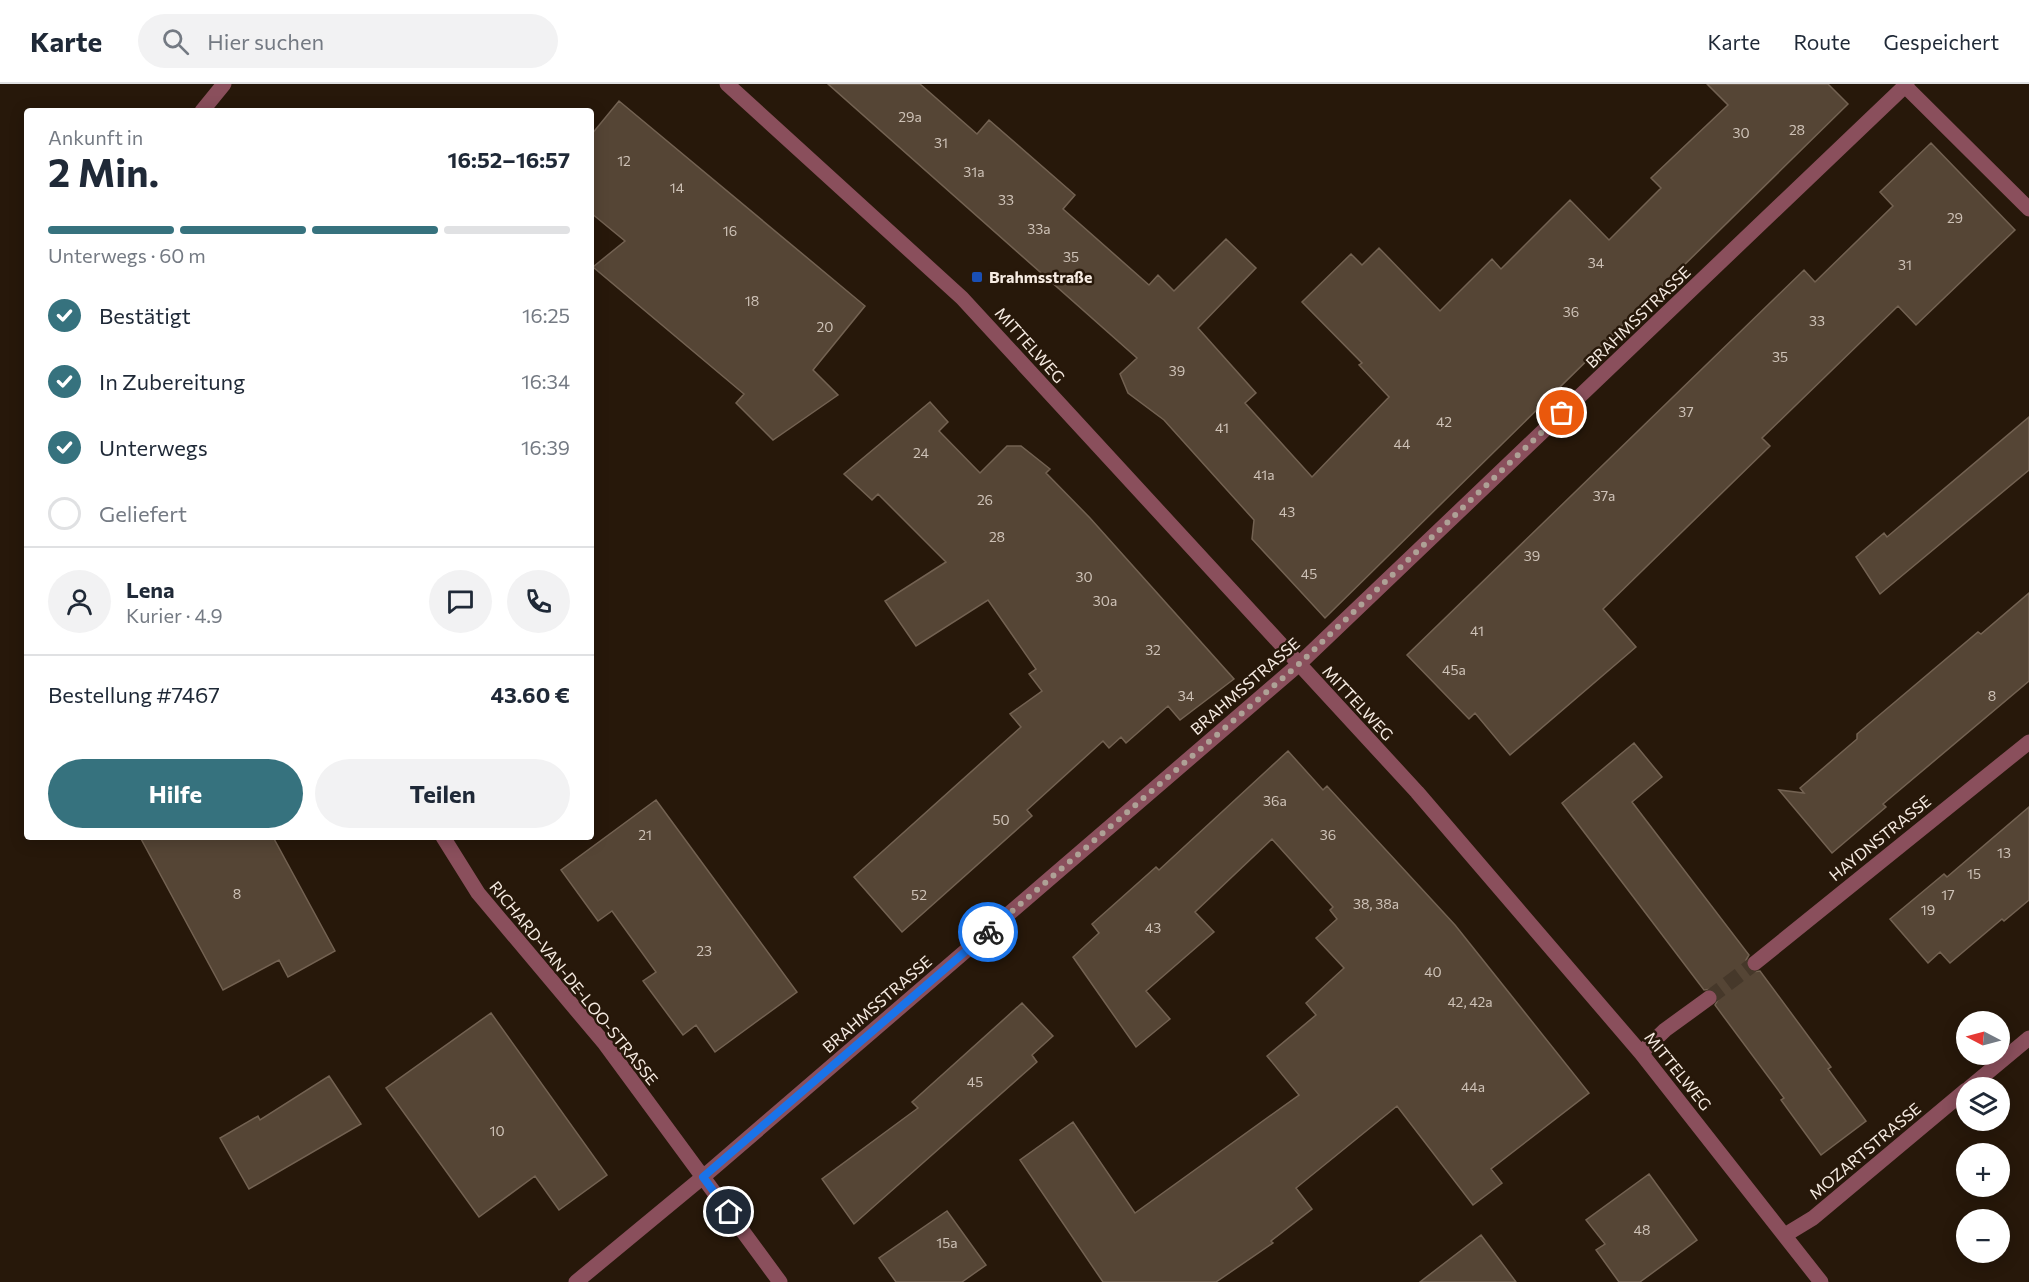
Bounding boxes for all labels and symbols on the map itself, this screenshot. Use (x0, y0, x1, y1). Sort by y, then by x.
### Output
house number: 29a (898, 108, 922, 125)
house number: 28 (1789, 121, 1805, 138)
house number: 30 (1732, 124, 1750, 141)
house number: 31 (934, 134, 948, 151)
house number: 12 (617, 152, 631, 169)
house number: 31a (963, 163, 985, 180)
house number: 14 (670, 179, 685, 196)
house number: 33 (998, 191, 1014, 208)
house number: 29 (1947, 209, 1963, 226)
house number: 33a (1027, 220, 1051, 237)
house number: 16 (723, 222, 737, 239)
house number: 35 (1063, 248, 1079, 265)
house number: 34 (1588, 254, 1605, 271)
house number: 31 (1898, 256, 1912, 273)
street label: BRAHMSSTRASSE (1581, 262, 1694, 371)
place label: Brahmsstraße (989, 267, 1092, 286)
marker: Brahmsstraße (970, 270, 984, 284)
house number: 18 (745, 292, 759, 309)
street label: MITTELWEG (991, 303, 1069, 386)
house number: 36 (1563, 303, 1579, 320)
house number: 33 (1809, 312, 1825, 329)
house number: 20 (817, 318, 833, 335)
house number: 35 (1772, 348, 1788, 365)
house number: 39 (1169, 362, 1185, 379)
pin (1536, 387, 1587, 438)
house number: 37 (1678, 403, 1694, 420)
house number: 42 (1436, 413, 1452, 430)
house number: 41 (1215, 419, 1229, 436)
house number: 44 (1394, 435, 1411, 452)
house number: 24 (913, 444, 930, 461)
house number: 41a (1253, 466, 1275, 483)
house number: 37a (1593, 487, 1615, 504)
house number: 26 (977, 491, 993, 508)
house number: 43 (1279, 503, 1295, 520)
house number: 28 (989, 528, 1005, 545)
house number: 39 (1524, 547, 1540, 564)
house number: 45 (1301, 565, 1317, 582)
house number: 30 (1075, 568, 1093, 585)
house number: 30a (1093, 592, 1117, 609)
house number: 41 (1470, 622, 1484, 639)
street label: BRAHMSSTRASSE (1186, 633, 1303, 738)
house number: 32 (1145, 641, 1161, 658)
street label: MITTELWEG (1319, 661, 1398, 744)
house number: 45a (1442, 661, 1466, 678)
house number: 34 (1178, 687, 1195, 704)
house number: 8 (1988, 687, 1996, 704)
street label: HAYDNSTRASSE (1825, 791, 1934, 884)
house number: 36a (1263, 792, 1287, 809)
house number: 50 (992, 811, 1010, 828)
house number: 21 (638, 826, 652, 843)
house number: 36 (1320, 826, 1336, 843)
house number: 13 (1997, 844, 2011, 861)
house number: 15 (1967, 865, 1981, 882)
street label: RICHARD-VAN-DE-LOO-STRASSE (486, 877, 663, 1088)
house number: 8 (233, 885, 241, 902)
house number: 52 (911, 886, 927, 903)
house number: 17 (1941, 886, 1955, 903)
house number: 38, 38a (1353, 895, 1399, 912)
house number: 19 (1921, 901, 1935, 918)
courier (958, 902, 1018, 962)
house number: 43 (1145, 919, 1161, 936)
house number: 23 (696, 942, 712, 959)
street label: BRAHMSSTRASSE (818, 951, 935, 1056)
house number: 40 (1424, 963, 1442, 980)
house number: 42, 42a (1447, 993, 1493, 1010)
north arrow (1956, 1011, 2010, 1065)
street label: MITTELWEG (1641, 1028, 1716, 1114)
house number: 45 (967, 1073, 983, 1090)
house number: 44a (1461, 1078, 1485, 1095)
street label: MOZARTSTRASSE (1805, 1098, 1924, 1203)
house number: 10 (489, 1122, 505, 1139)
pin (703, 1186, 754, 1237)
house number: 48 (1634, 1221, 1650, 1238)
house number: 15a (936, 1234, 958, 1251)

